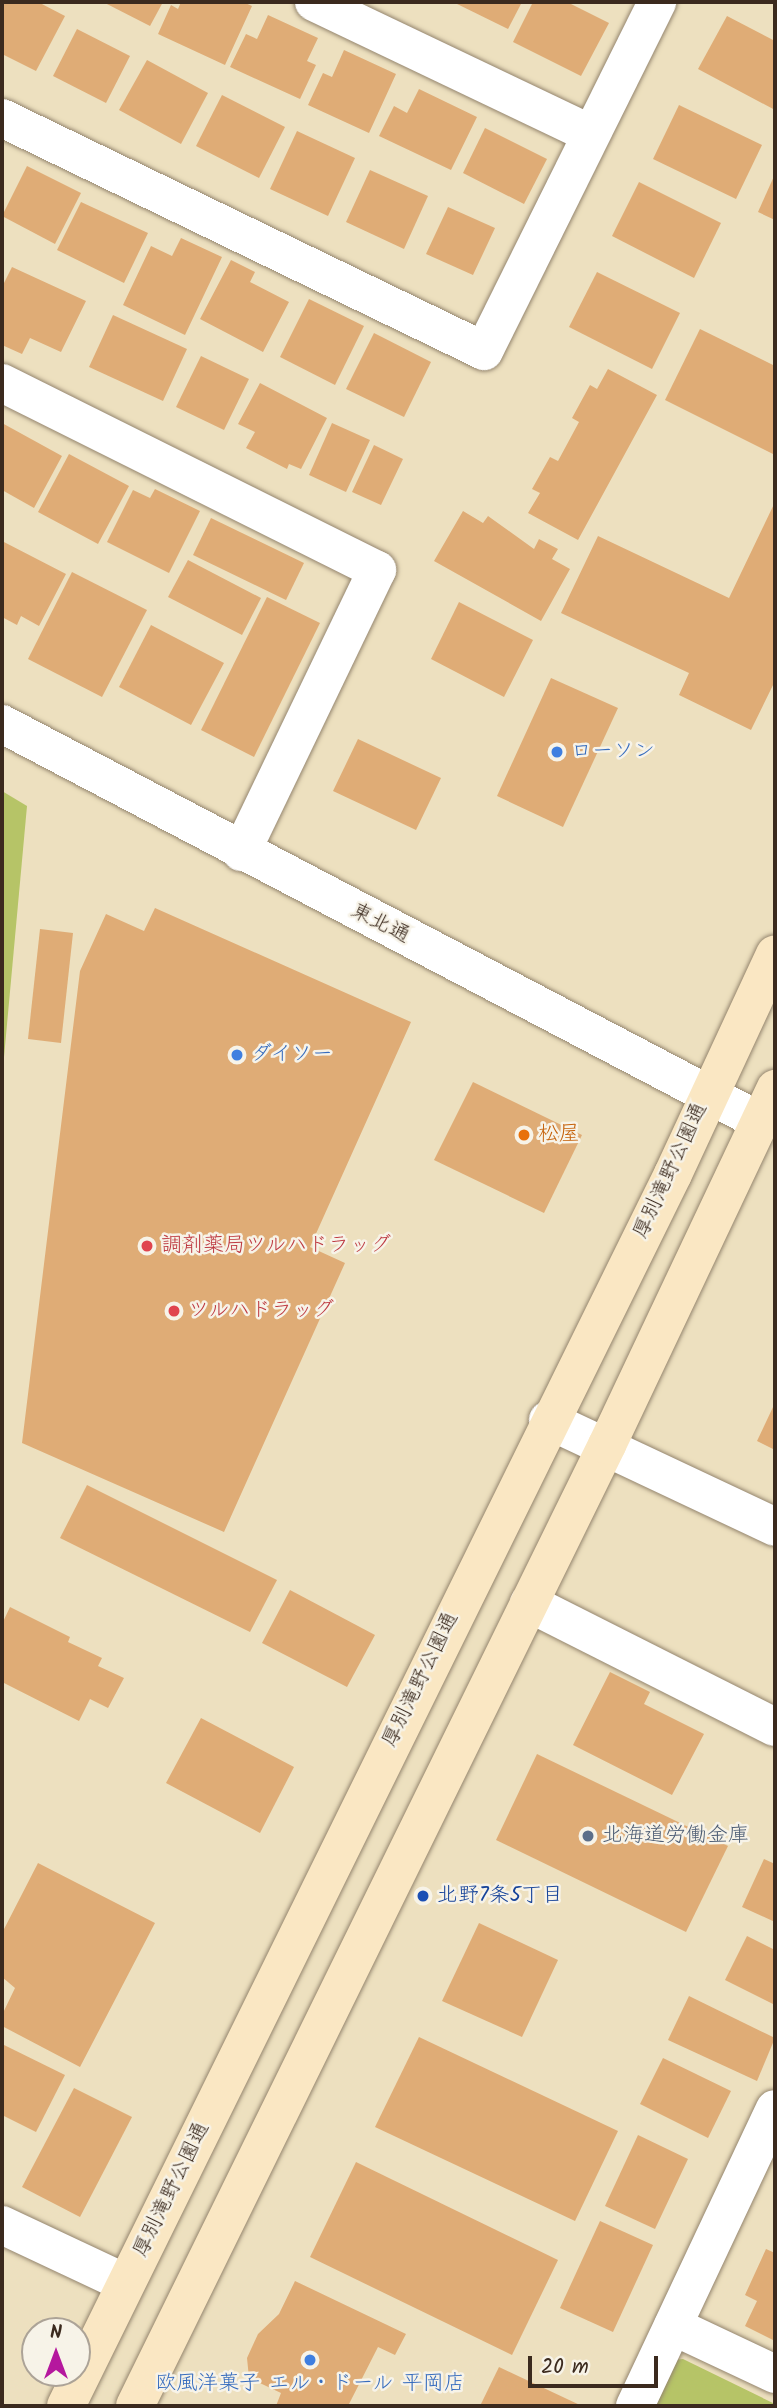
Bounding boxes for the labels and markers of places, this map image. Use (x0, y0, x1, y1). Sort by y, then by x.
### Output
place label: ローソン (571, 739, 655, 765)
marker: ローソン (549, 744, 565, 760)
place label: ダイソー (251, 1042, 335, 1068)
marker: ダイソー (229, 1047, 245, 1063)
place label: 松屋 (538, 1122, 580, 1148)
marker: 松屋 (516, 1127, 532, 1143)
place label: 調剤薬局ツルハドラッグ (161, 1233, 392, 1259)
marker: 調剤薬局ツルハドラッグ (139, 1238, 155, 1254)
place label: ツルハドラッグ (188, 1298, 335, 1324)
marker: ツルハドラッグ (166, 1303, 182, 1319)
place label: 北海道労働金庫 (602, 1823, 749, 1849)
marker: 北海道労働金庫 (580, 1828, 596, 1844)
place label: 北野7条5丁目 (437, 1883, 563, 1909)
marker: 北野7条5丁目 (415, 1888, 431, 1904)
marker: 欧風洋菓子 エル・ドール 平岡店 (302, 2352, 318, 2368)
place label: 欧風洋菓子 エル・ドール 平岡店 (155, 2371, 465, 2397)

